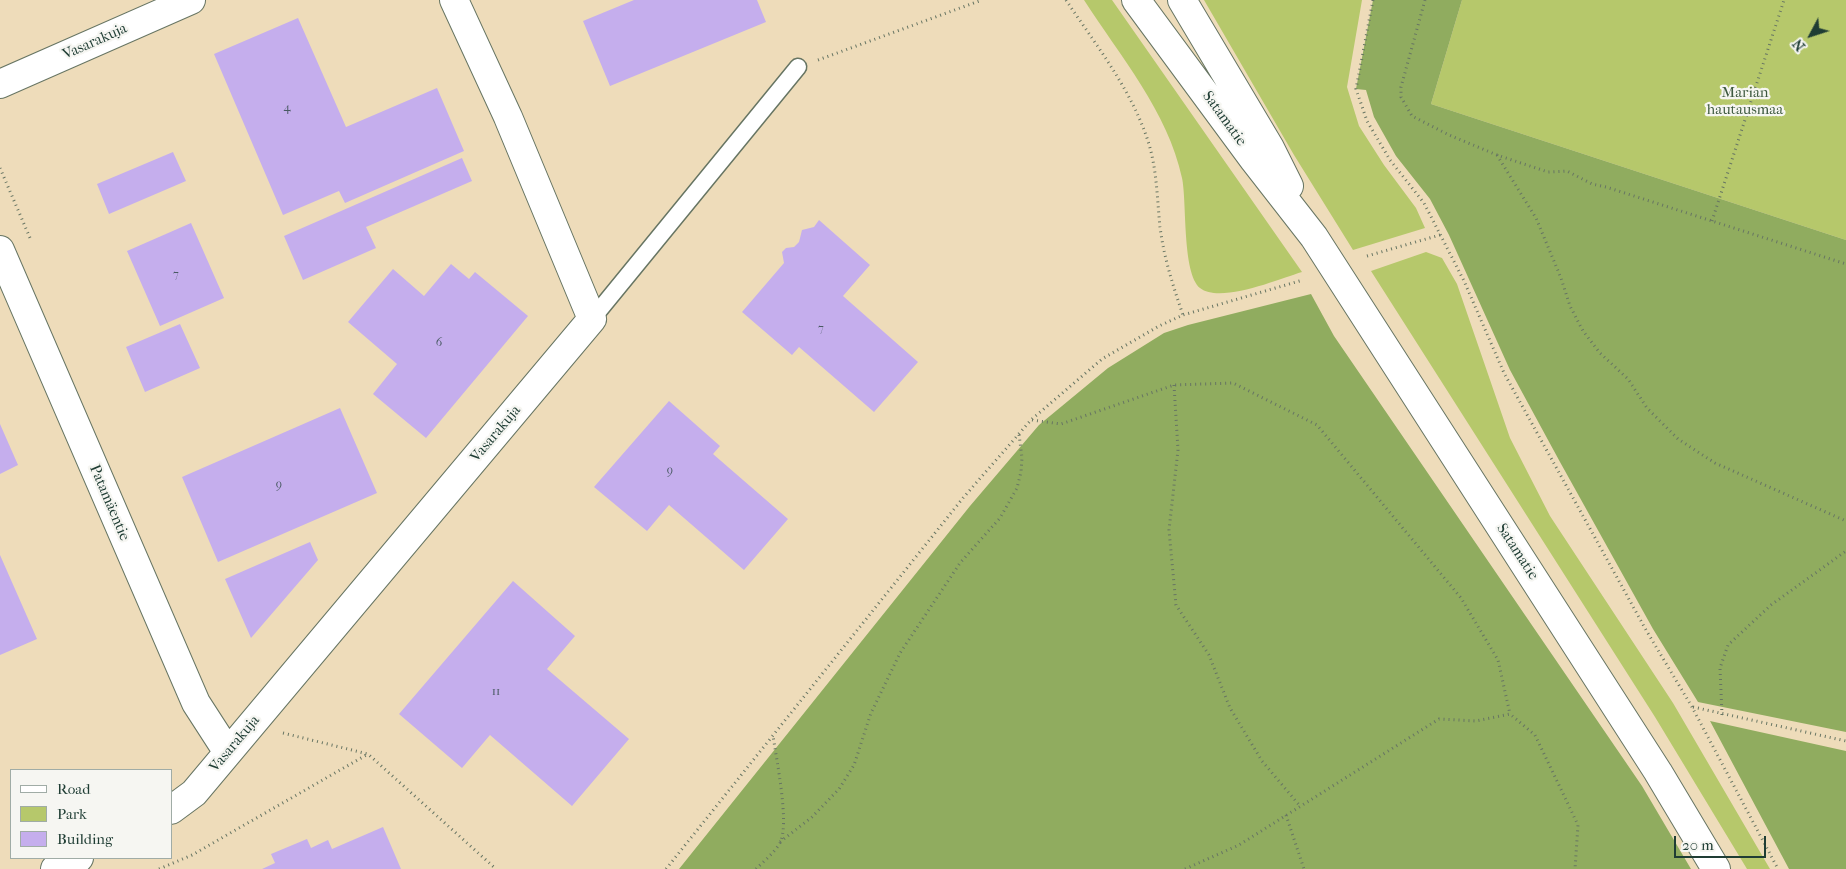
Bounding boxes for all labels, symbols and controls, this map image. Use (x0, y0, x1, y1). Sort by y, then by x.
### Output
north arrow (1786, 10, 1836, 60)
street label: Vasarakuja (60, 20, 130, 64)
text: N (1789, 35, 1809, 54)
park label: Marian hautausmaa (1707, 84, 1783, 119)
street label: Satamatie (1198, 88, 1250, 150)
house number: 4 (283, 101, 291, 115)
house number: 7 (173, 268, 179, 282)
house number: 7 (818, 322, 824, 336)
house number: 6 (436, 336, 442, 350)
street label: Vasarakuja (467, 402, 525, 466)
street label: Patamäentie (85, 462, 133, 544)
house number: 9 (667, 464, 673, 478)
house number: 9 (276, 478, 282, 492)
street label: Satamatie (1492, 520, 1542, 584)
house number: 11 (492, 685, 500, 699)
street label: Vasarakuja (206, 712, 264, 776)
legend (10, 769, 172, 859)
text: Road (57, 780, 90, 798)
text: Park (57, 805, 87, 823)
scale bar (1676, 826, 1768, 858)
text: Building (57, 830, 113, 848)
text: 20 m (1682, 836, 1714, 854)

